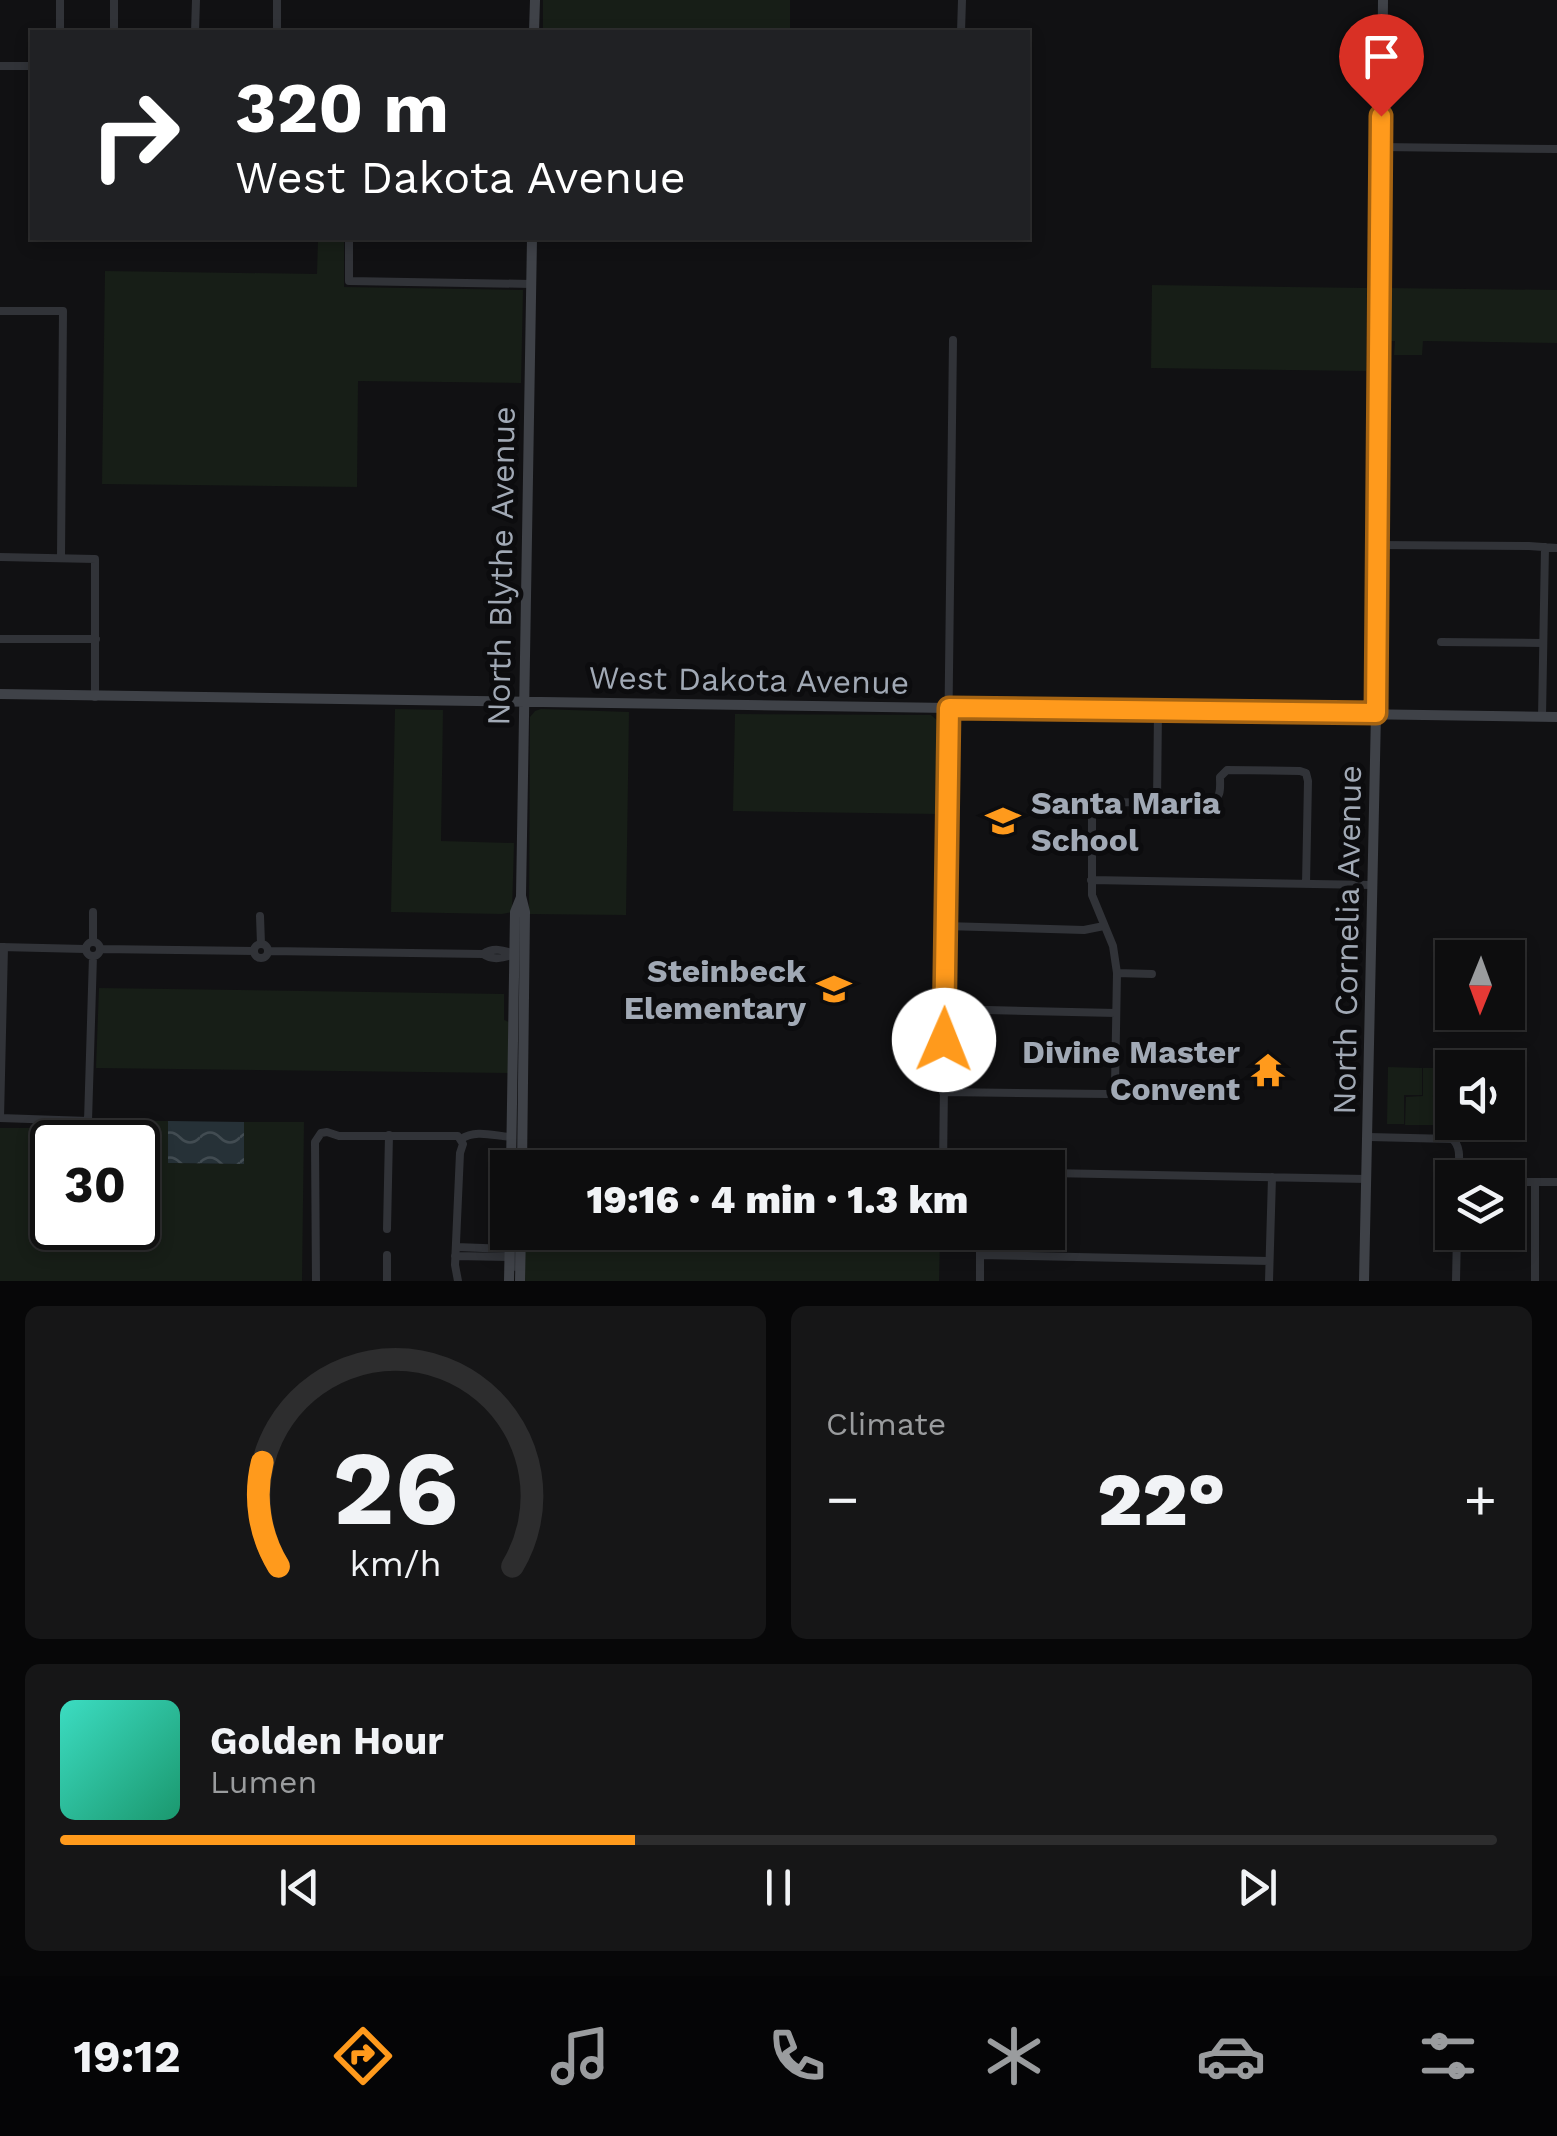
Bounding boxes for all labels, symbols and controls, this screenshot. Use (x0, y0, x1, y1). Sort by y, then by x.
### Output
pin (1339, 14, 1424, 117)
icon: arrive (1354, 29, 1409, 84)
text: 320 m (235, 67, 449, 149)
icon: right (70, 70, 200, 200)
text: West Dakota Avenue (235, 151, 686, 204)
street label: North Blythe Avenue (479, 406, 523, 726)
street label: West Dakota Avenue (588, 658, 910, 702)
street label: North Cornelia Avenue (1325, 765, 1369, 1115)
place label: Santa Maria School (1031, 784, 1221, 859)
school or university icon: Santa Maria School (984, 802, 1022, 840)
north arrow (1435, 940, 1525, 1030)
map controls (1435, 940, 1525, 1250)
place label: Steinbeck Elementary (624, 952, 807, 1027)
school or university icon: Steinbeck Elementary (815, 970, 853, 1008)
position arrow (892, 988, 996, 1092)
place label: Divine Master Convent (1022, 1033, 1240, 1108)
button: sound (1435, 1050, 1525, 1140)
temple icon: Divine Master Convent (1249, 1051, 1287, 1089)
speed limit sign: 30 (30, 1120, 160, 1250)
button: layers (1435, 1160, 1525, 1250)
text: 19:16 · 4 min · 1.3 km (587, 1178, 968, 1222)
text: Climate (826, 1405, 946, 1443)
text: 26 (332, 1427, 459, 1549)
text: 22° (1097, 1455, 1226, 1543)
text: − (826, 1467, 859, 1531)
text: + (1464, 1467, 1497, 1531)
text: km/h (349, 1543, 442, 1585)
text: Golden Hour (210, 1719, 444, 1763)
text: Lumen (210, 1763, 317, 1801)
icon: previous (272, 1860, 327, 1915)
icon: pause (751, 1860, 806, 1915)
icon: next (1230, 1860, 1285, 1915)
icon: directions (328, 2021, 398, 2091)
icon: music (545, 2021, 615, 2091)
icon: phone (762, 2021, 832, 2091)
icon: climate (979, 2021, 1049, 2091)
icon: car (1196, 2021, 1266, 2091)
icon: filters (1413, 2021, 1483, 2091)
text: 19:12 (74, 2030, 180, 2083)

